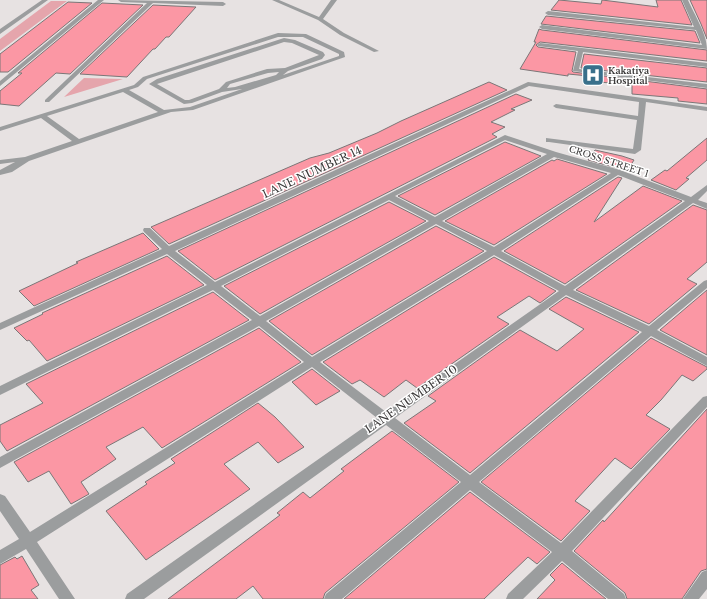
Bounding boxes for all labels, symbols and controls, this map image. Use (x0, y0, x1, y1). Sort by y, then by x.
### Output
hospital icon: Kakatiya Hospital (580, 62, 606, 88)
place label: Kakatiya Hospital (608, 65, 650, 86)
street label: LANE NUMBER 14 (260, 143, 364, 201)
street label: CROSS STREET 1 (568, 143, 650, 179)
street label: LANE NUMBER 10 (362, 362, 460, 436)

